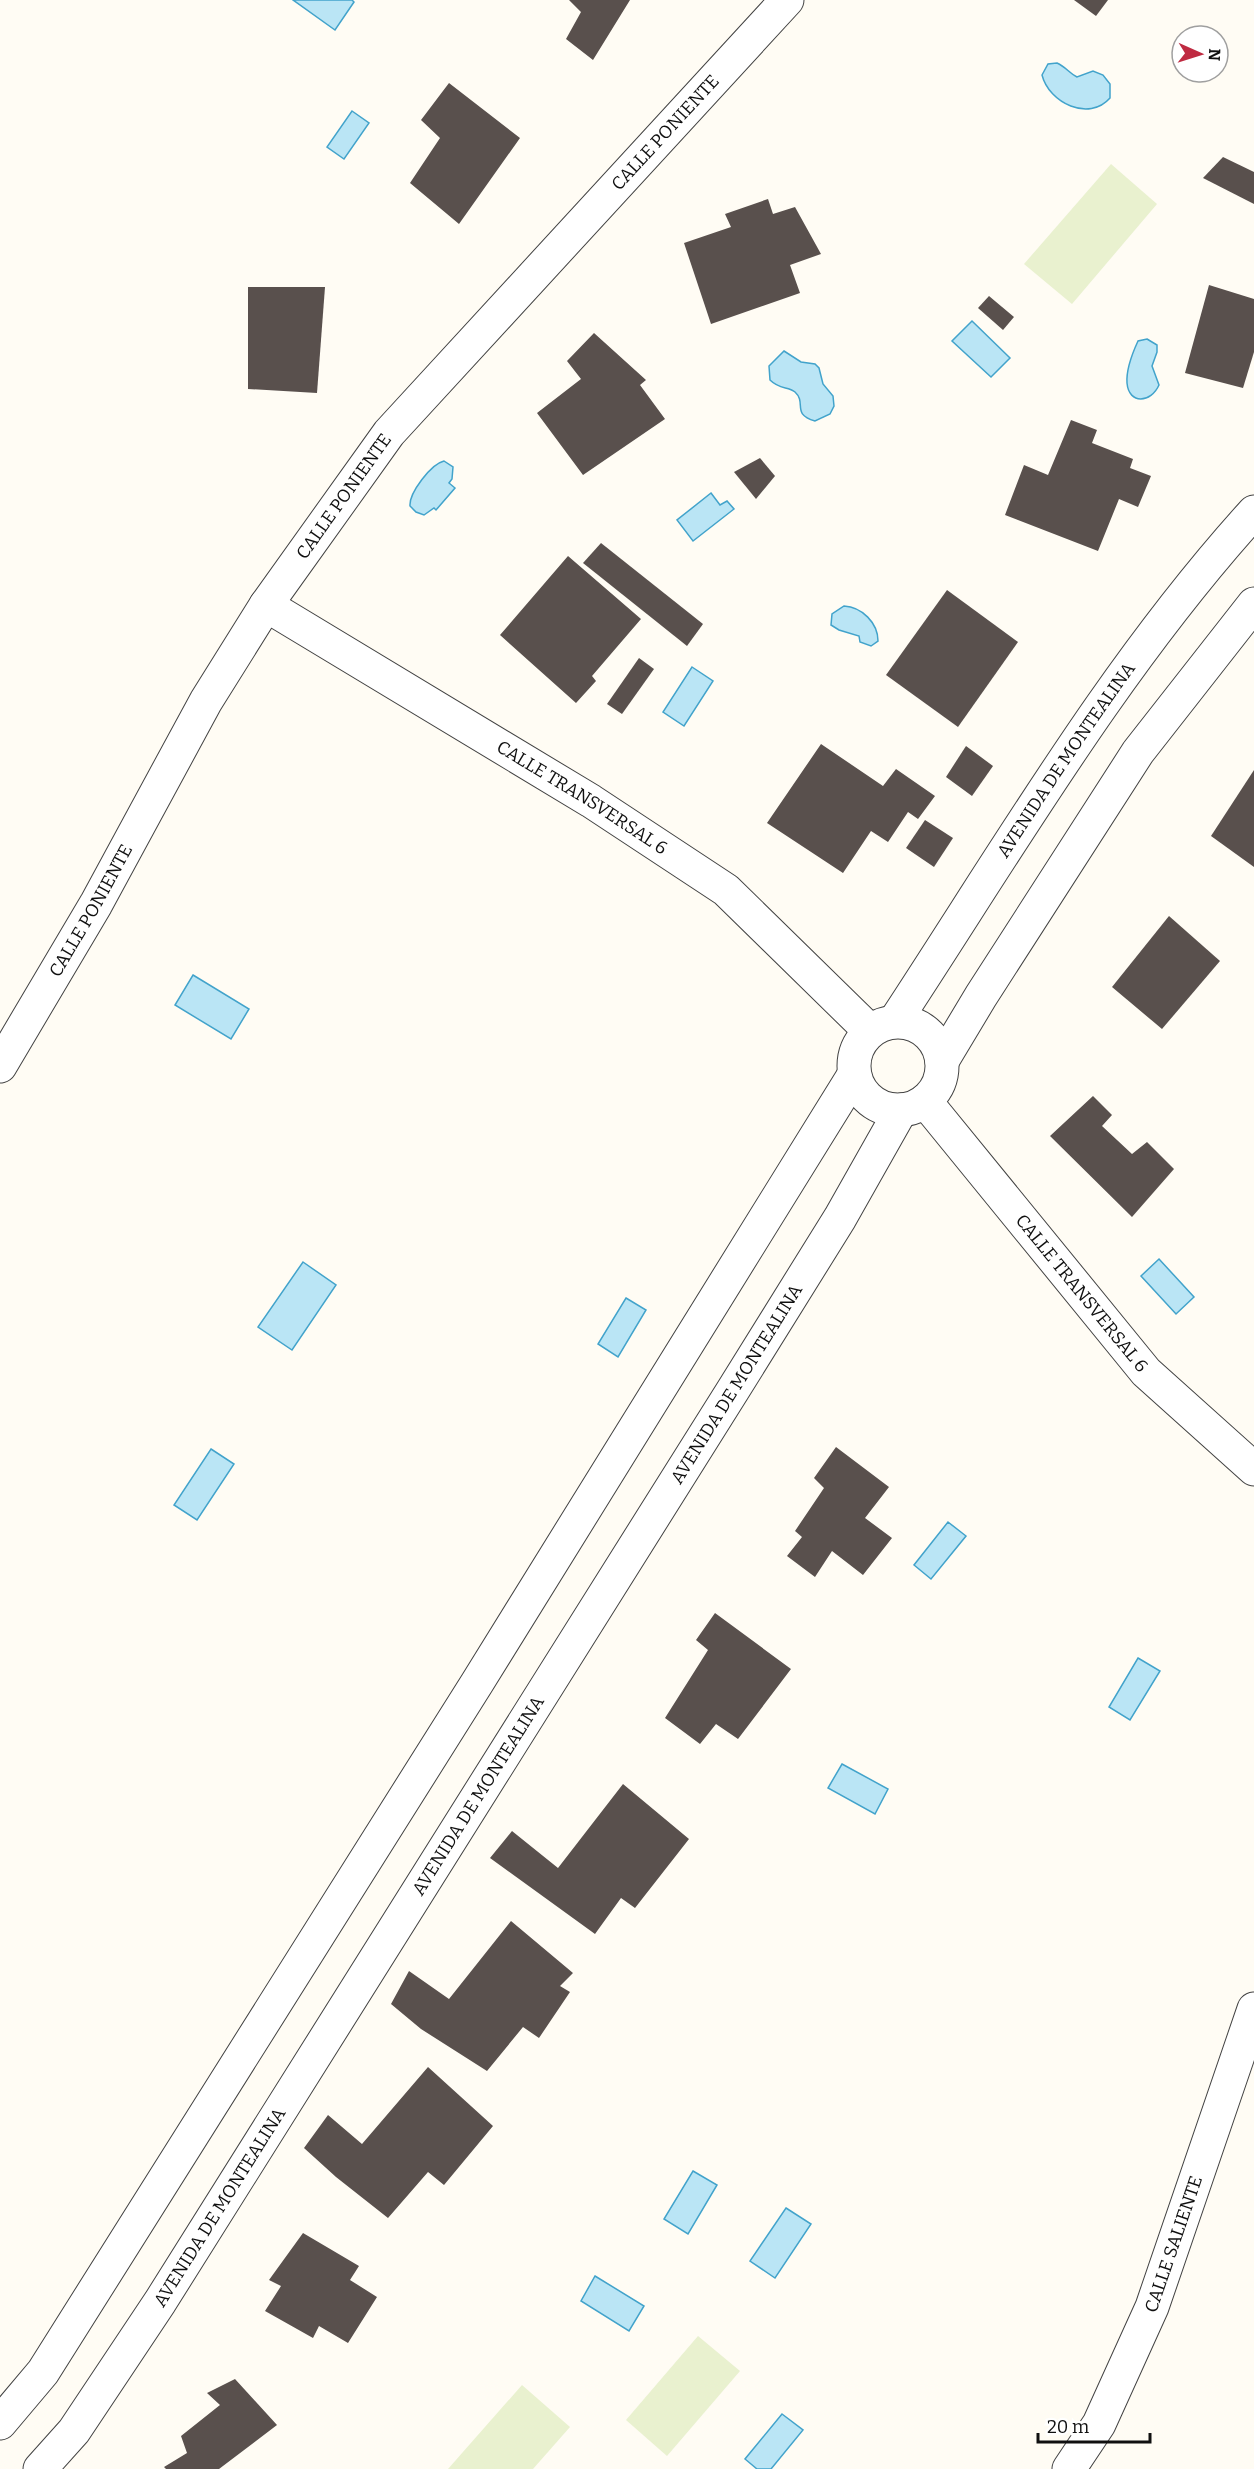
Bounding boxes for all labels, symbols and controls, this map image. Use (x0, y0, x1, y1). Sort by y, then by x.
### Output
north arrow (1170, 24, 1230, 84)
text: N (1205, 48, 1224, 61)
street label: CALLE PONIENTE (607, 70, 724, 195)
street label: CALLE PONIENTE (291, 429, 396, 563)
street label: AVENIDA DE MONTEALINA (992, 658, 1140, 862)
street label: CALLE TRANSVERSAL 6 (493, 736, 671, 859)
street label: CALLE PONIENTE (44, 841, 137, 981)
street label: CALLE TRANSVERSAL 6 (1011, 1210, 1153, 1377)
street label: AVENIDA DE MONTEALINA (666, 1280, 807, 1488)
street label: AVENIDA DE MONTEALINA (407, 1692, 549, 1899)
street label: AVENIDA DE MONTEALINA (149, 2103, 290, 2311)
street label: CALLE SALIENTE (1140, 2173, 1207, 2315)
scale bar (1038, 2406, 1150, 2444)
text: 20 m (1047, 2416, 1089, 2438)

